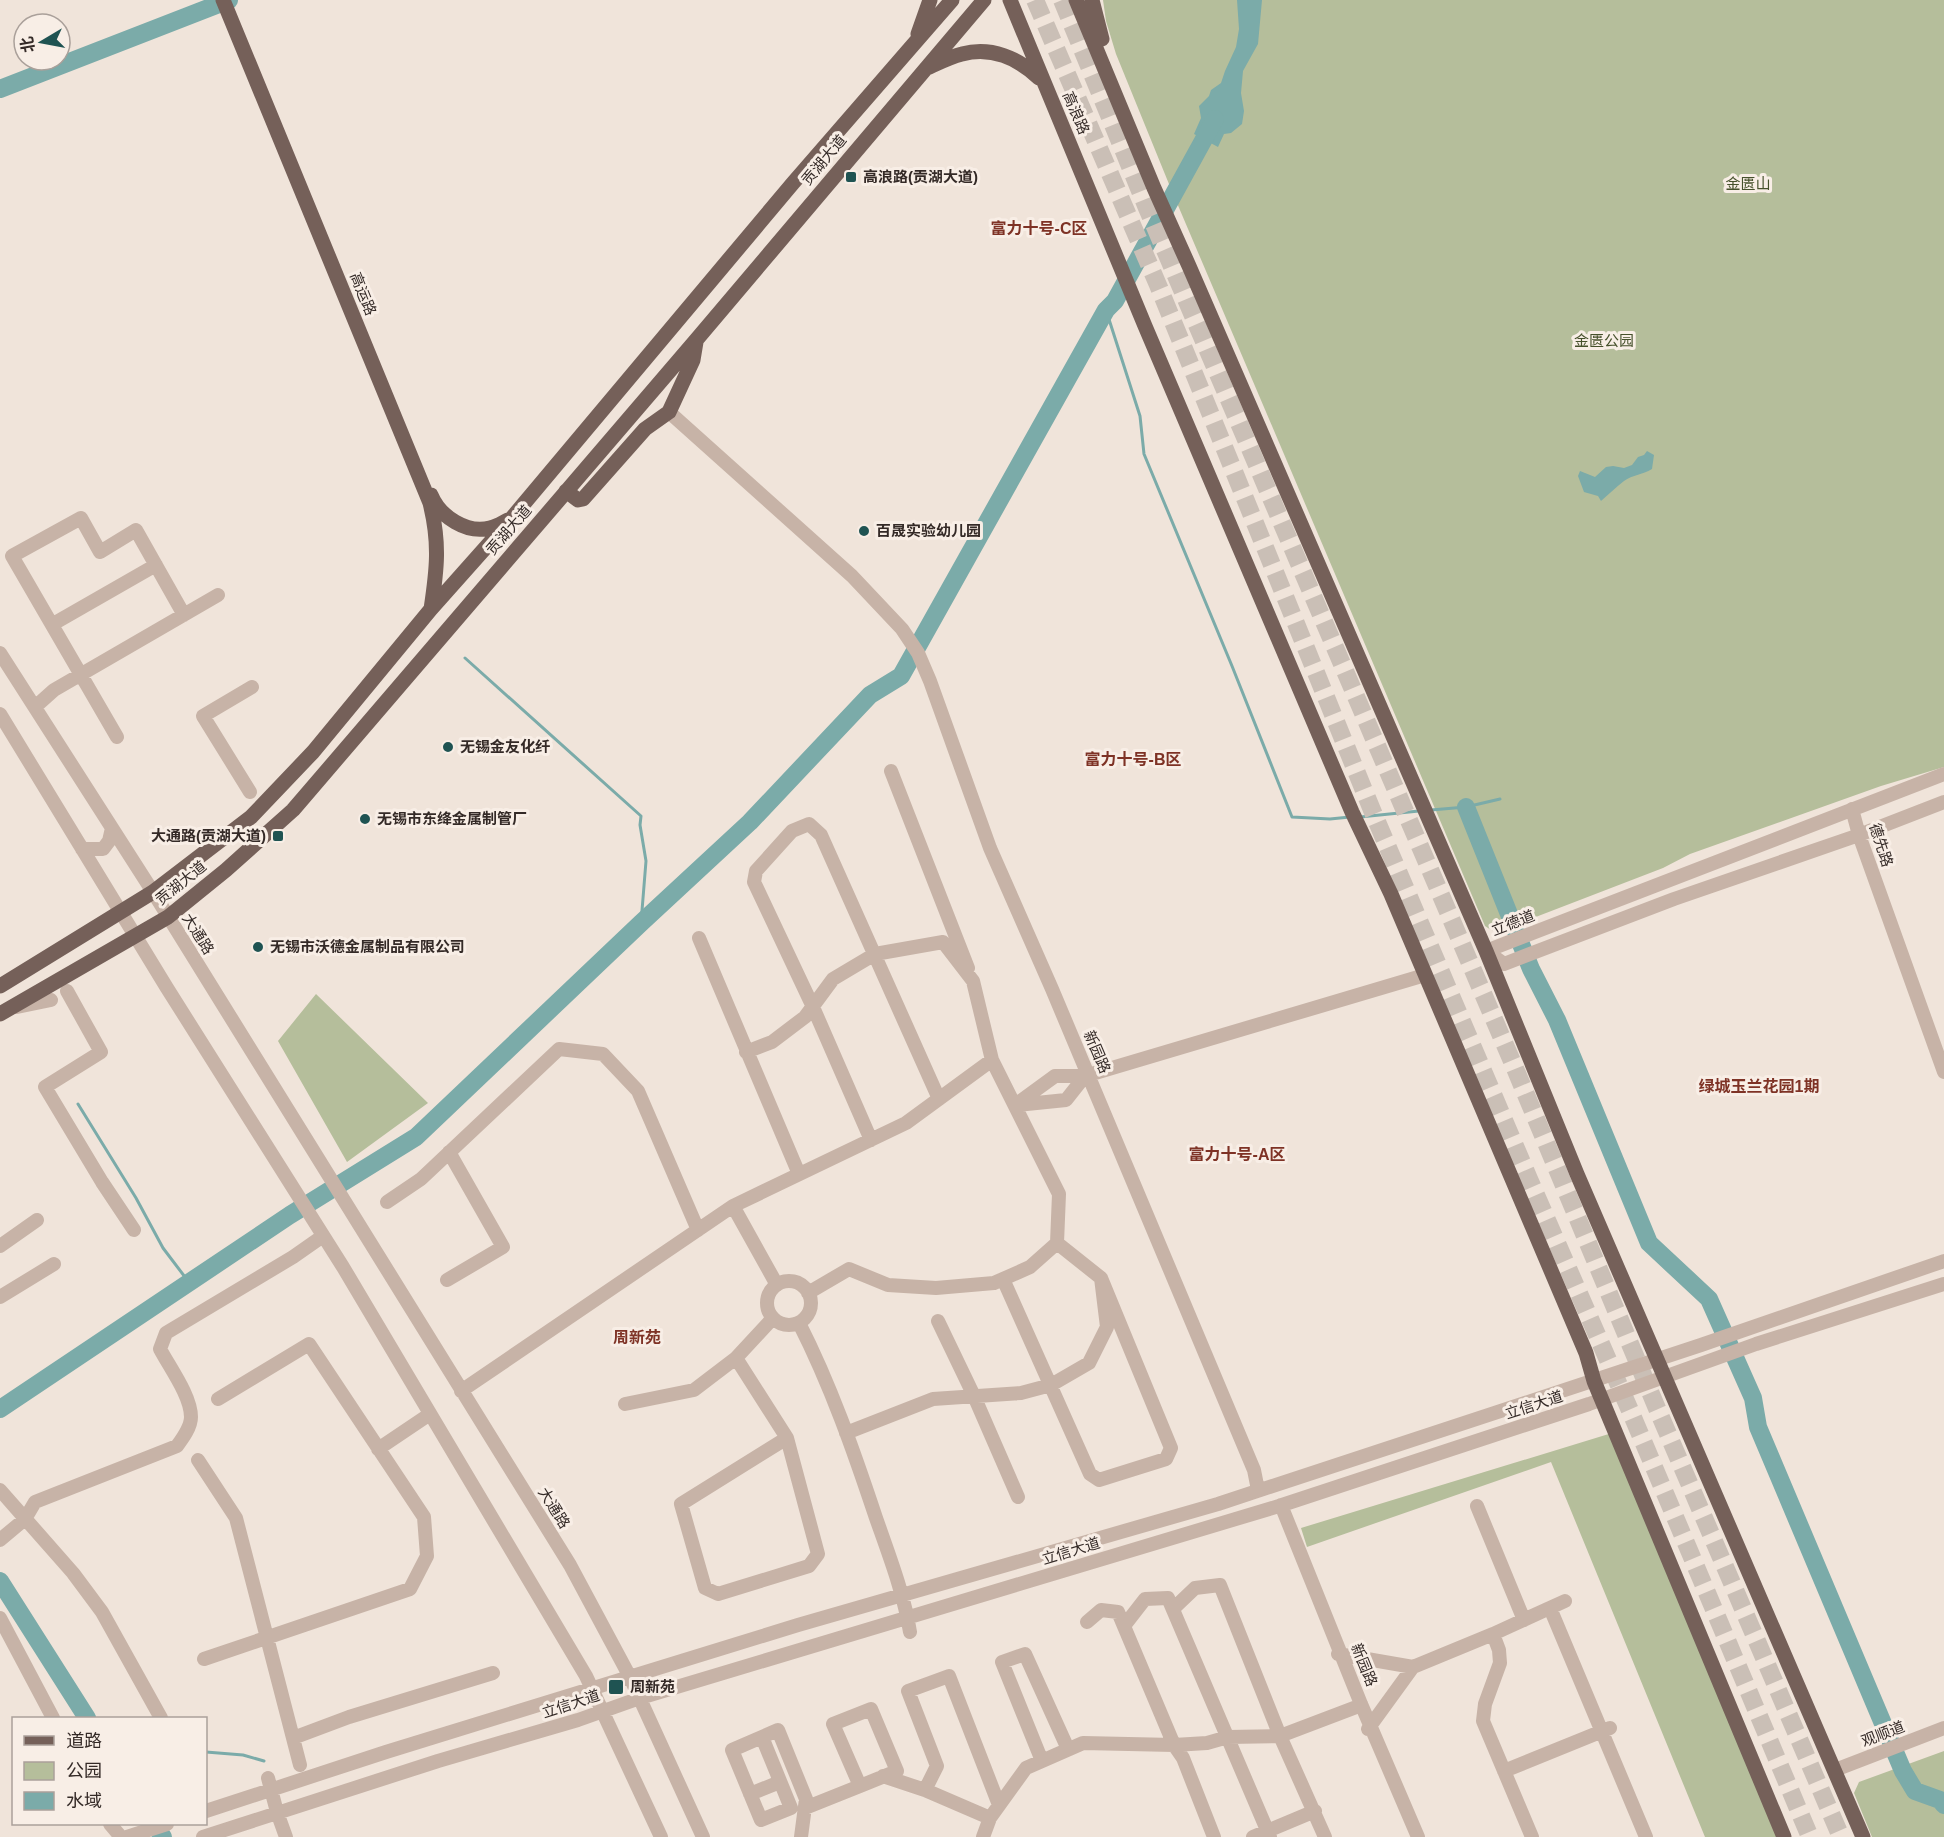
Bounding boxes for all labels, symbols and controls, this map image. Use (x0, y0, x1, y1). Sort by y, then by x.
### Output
north arrow (12, 12, 72, 72)
text: 北 (18, 35, 37, 54)
street label: 高浪路 (1060, 89, 1093, 137)
street label: 贡湖大道 (798, 131, 849, 188)
place label: 高浪路(贡湖大道) (863, 168, 978, 185)
marker: 高浪路(贡湖大道) (844, 170, 858, 184)
park label: 金匮山 (1725, 175, 1771, 192)
district label: 富力十号-C区 (991, 220, 1087, 237)
street label: 高运路 (347, 270, 380, 318)
park label: 金匮公园 (1574, 332, 1634, 349)
street label: 贡湖大道 (483, 501, 535, 558)
place label: 百晟实验幼儿园 (876, 522, 981, 539)
marker: 百晟实验幼儿园 (857, 524, 871, 538)
place label: 无锡金友化纤 (460, 738, 550, 755)
marker: 无锡金友化纤 (441, 740, 455, 754)
district label: 富力十号-B区 (1085, 751, 1181, 768)
place label: 无锡市东绛金属制管厂 (377, 810, 527, 827)
marker: 无锡市东绛金属制管厂 (358, 812, 372, 826)
street label: 德先路 (1866, 821, 1897, 869)
place label: 大通路(贡湖大道) (151, 827, 266, 844)
marker: 大通路(贡湖大道) (271, 829, 285, 843)
street label: 贡湖大道 (152, 857, 209, 908)
street label: 立德道 (1489, 907, 1537, 939)
street label: 大通路 (179, 910, 218, 957)
place label: 无锡市沃德金属制品有限公司 (270, 938, 465, 955)
marker: 无锡市沃德金属制品有限公司 (251, 940, 265, 954)
street label: 新园路 (1081, 1028, 1114, 1076)
district label: 绿城玉兰花园1期 (1699, 1077, 1819, 1095)
district label: 富力十号-A区 (1189, 1146, 1285, 1163)
district label: 周新苑 (613, 1329, 661, 1346)
street label: 立信大道 (1503, 1387, 1565, 1422)
street label: 大通路 (535, 1484, 574, 1531)
street label: 立信大道 (1040, 1534, 1102, 1567)
street label: 新园路 (1348, 1641, 1381, 1689)
marker: 周新苑 (607, 1678, 625, 1696)
place label: 周新苑 (630, 1678, 675, 1695)
street label: 立信大道 (540, 1686, 602, 1721)
legend (12, 1717, 207, 1825)
street label: 观顺道 (1859, 1718, 1907, 1750)
text: 道路 (66, 1731, 102, 1751)
text: 公园 (66, 1761, 102, 1781)
text: 水域 (66, 1791, 102, 1811)

